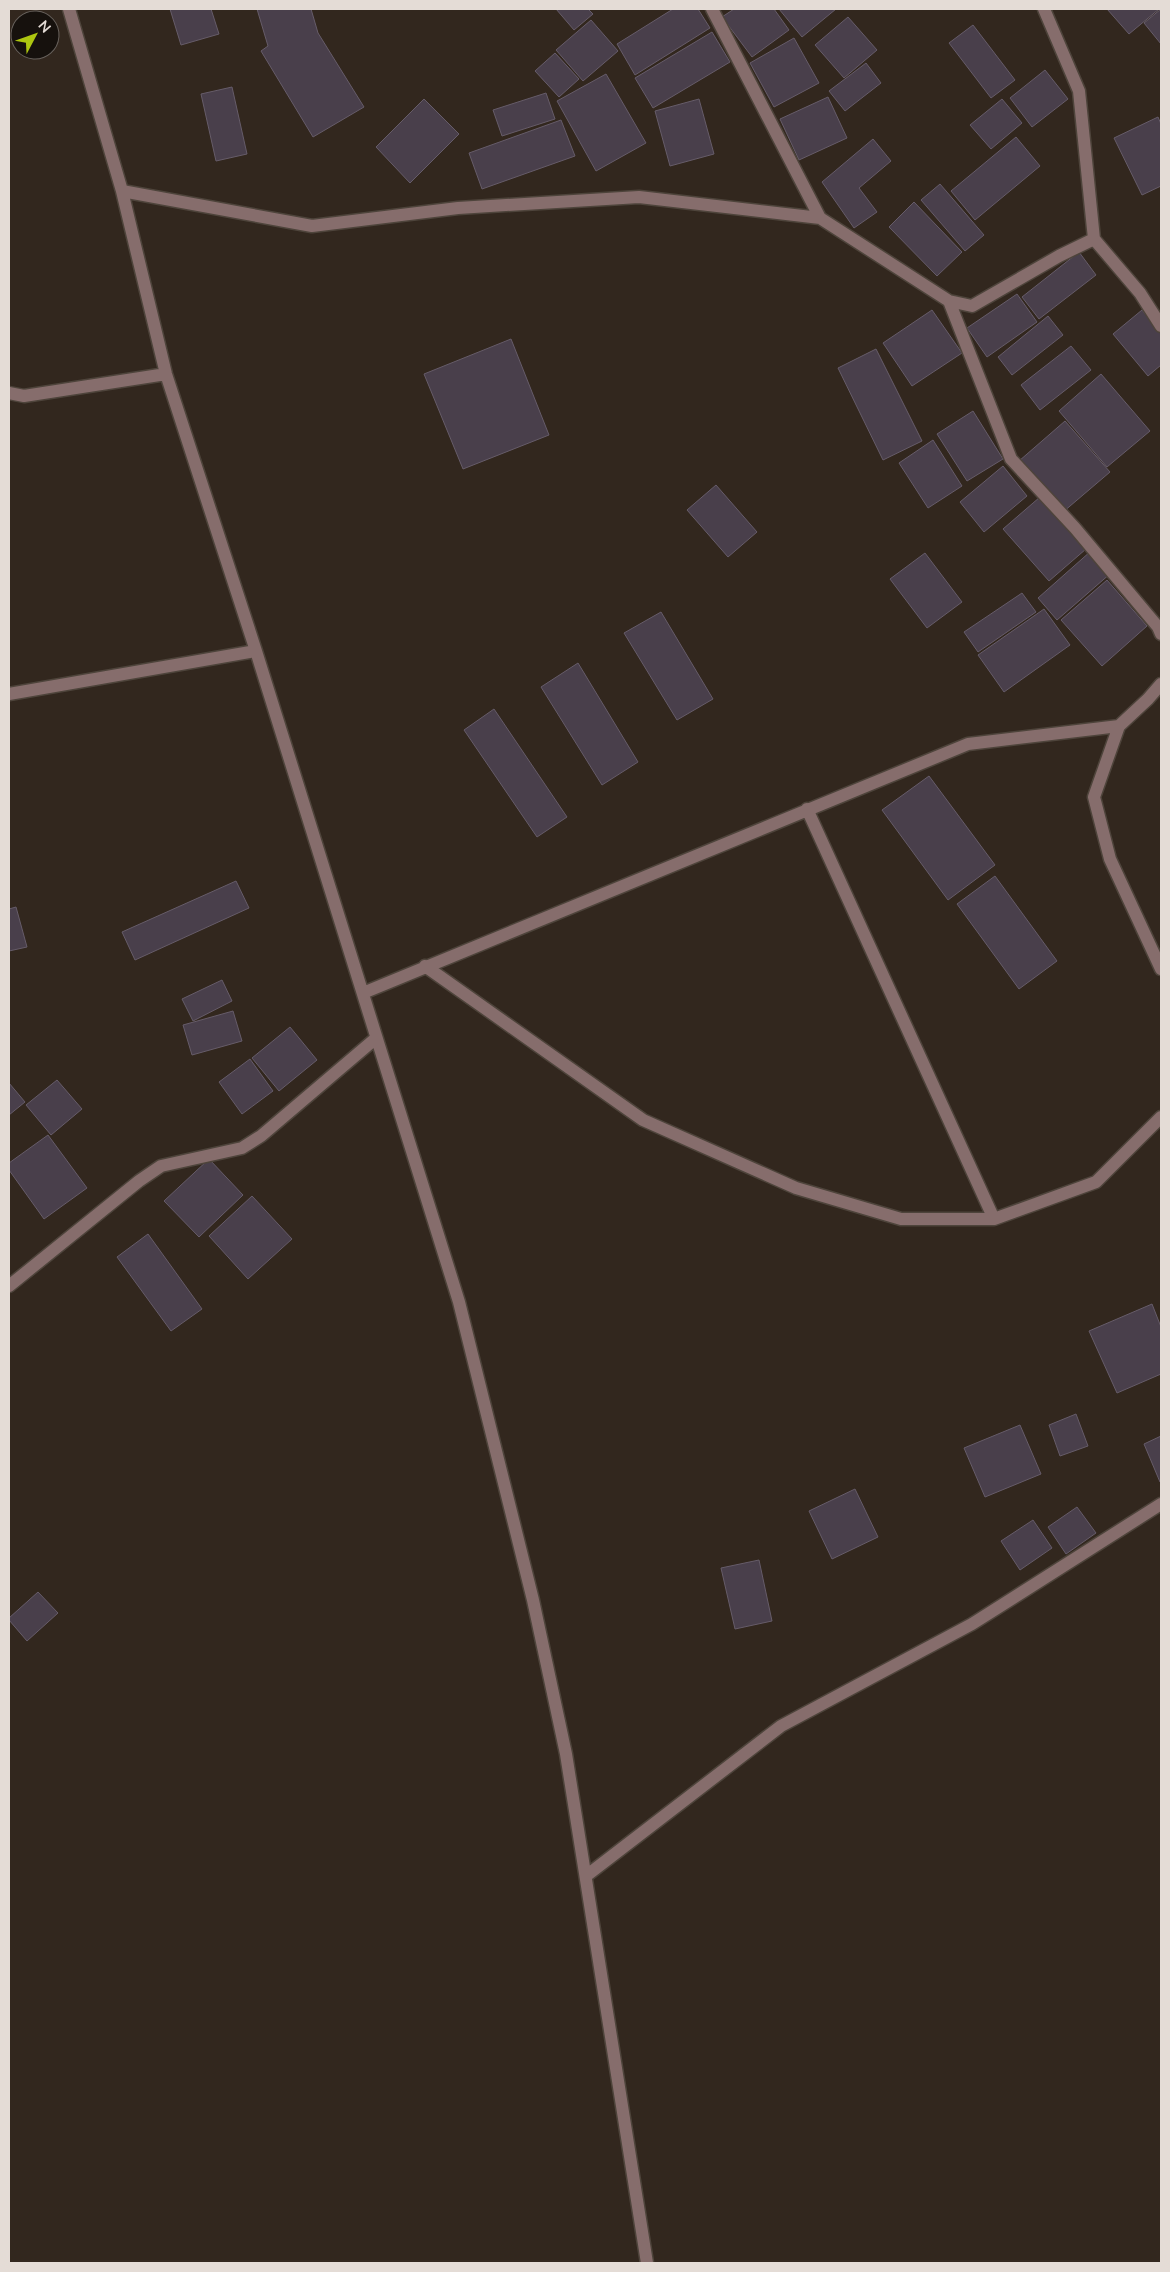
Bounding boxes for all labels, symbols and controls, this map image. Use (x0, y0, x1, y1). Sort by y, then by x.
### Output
north arrow (10, 10, 60, 60)
text: N (35, 17, 55, 36)

